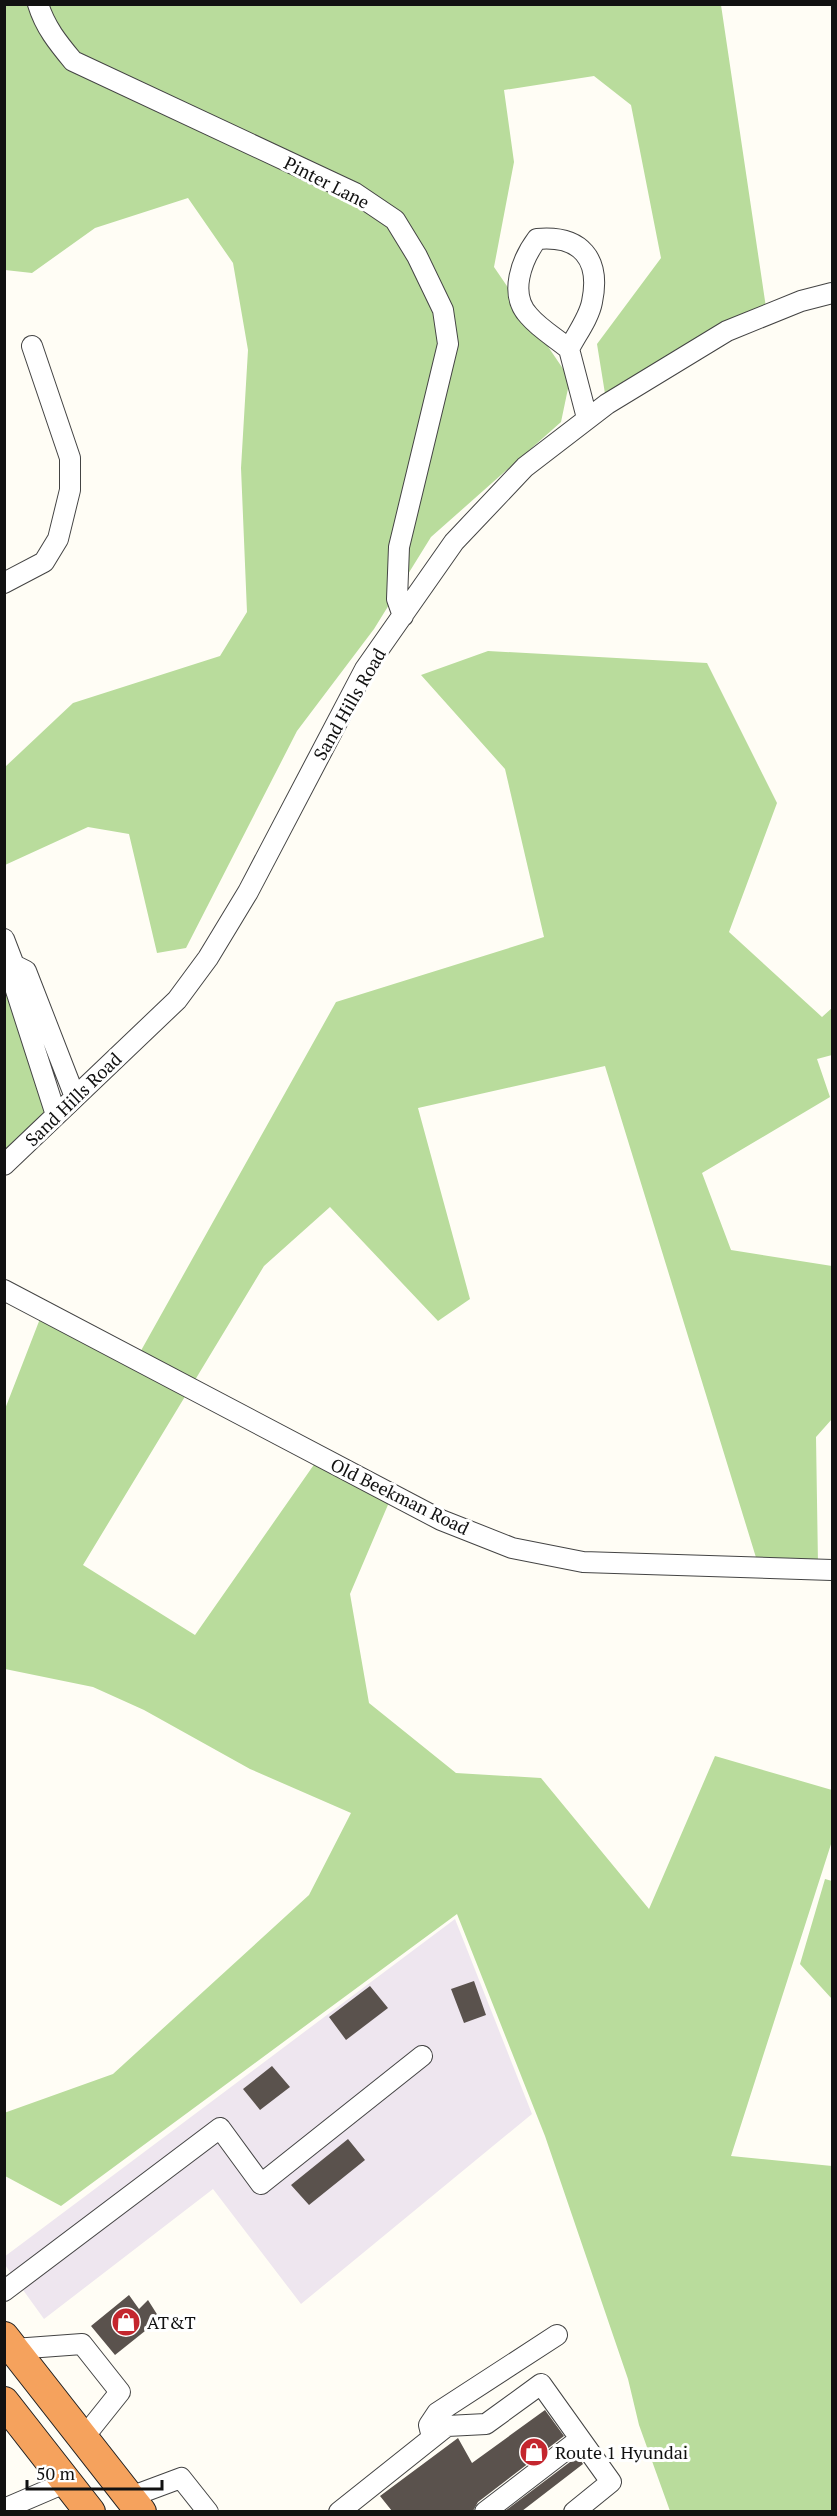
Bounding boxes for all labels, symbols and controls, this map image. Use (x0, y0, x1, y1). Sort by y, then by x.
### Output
street label: Pinter Lane (280, 150, 374, 214)
street label: Sand Hills Road (307, 644, 391, 764)
street label: Sand Hills Road (20, 1047, 126, 1151)
street label: Old Beekman Road (327, 1452, 473, 1540)
shop icon: AT&T (110, 2306, 142, 2338)
place label: AT&T (147, 2310, 196, 2334)
shop icon: Route 1 Hyundai (518, 2436, 550, 2468)
place label: Route 1 Hyundai (555, 2440, 688, 2464)
scale bar (27, 2453, 162, 2491)
text: 50 m (36, 2461, 76, 2485)

